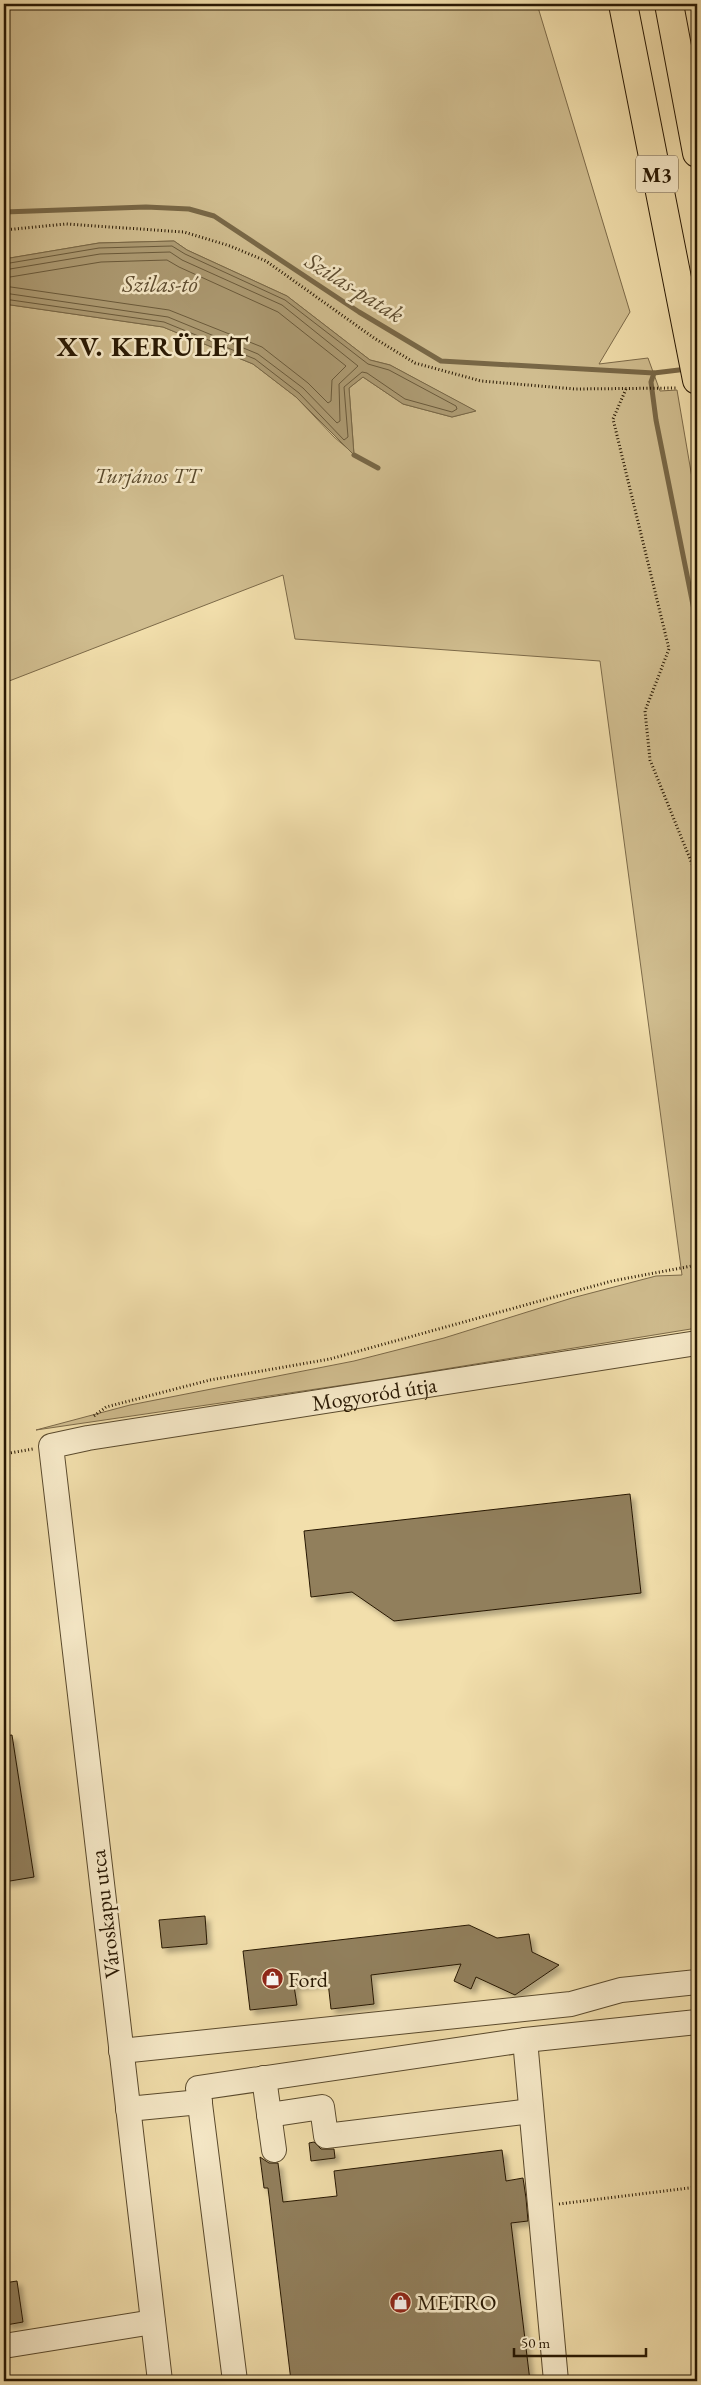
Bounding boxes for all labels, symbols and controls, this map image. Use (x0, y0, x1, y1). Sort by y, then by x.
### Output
road number: M3 (636, 156, 678, 192)
water label: Szilas-patak (299, 244, 410, 330)
water label: Szilas-tó (121, 268, 200, 299)
district label: XV. KERÜLET (56, 328, 249, 364)
park label: Turjános TT (94, 461, 203, 490)
street label: Mogyoród útja (310, 1369, 439, 1417)
street label: Városkapu utca (83, 1848, 127, 1980)
place label: Ford (288, 1965, 329, 1994)
shop icon: Ford (260, 1967, 284, 1991)
place label: METRO (417, 2288, 496, 2317)
shop icon: METRO (389, 2290, 413, 2314)
scale bar (514, 2325, 646, 2357)
text: 50 m (521, 2333, 550, 2352)

